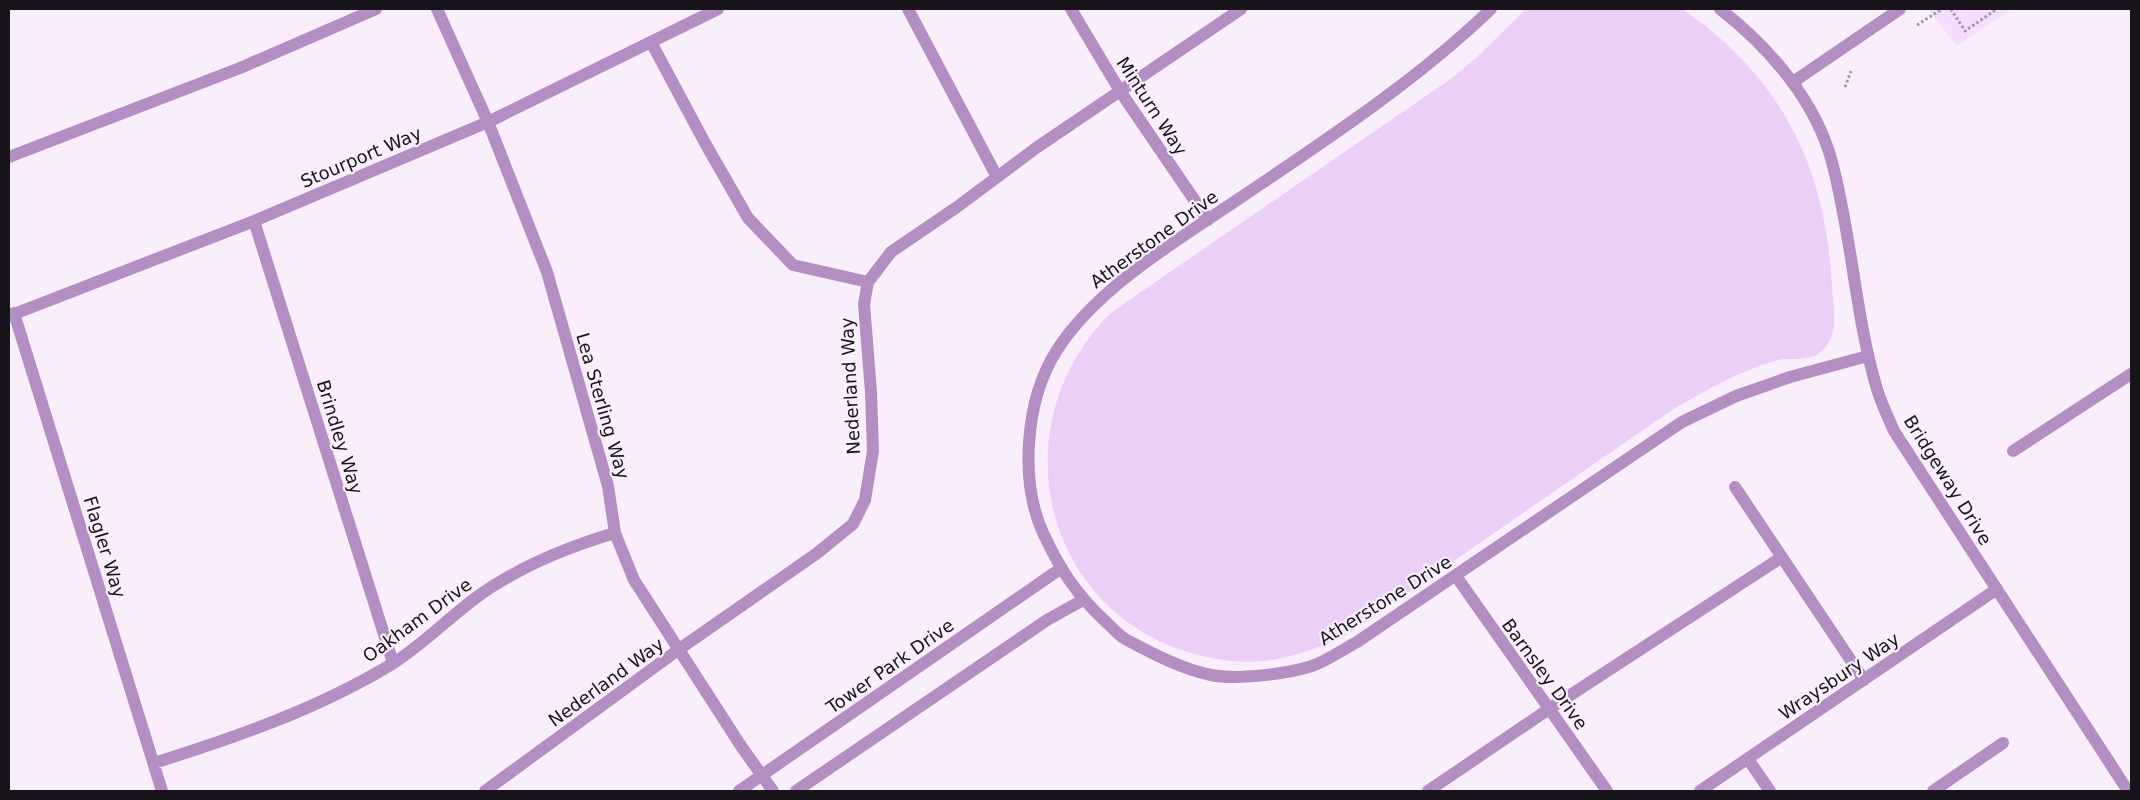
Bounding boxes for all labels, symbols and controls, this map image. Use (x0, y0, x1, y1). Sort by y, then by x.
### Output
street label: Minturn Way (1112, 53, 1192, 159)
street label: Stourport Way (297, 122, 425, 192)
street label: Atherstone Drive (1086, 186, 1222, 292)
street label: Nederland Way (836, 317, 864, 455)
street label: Lea Sterling Way (572, 330, 634, 482)
street label: Brindley Way (313, 377, 367, 497)
street label: Bridgeway Drive (1900, 411, 1996, 549)
street label: Flagler Way (80, 494, 131, 601)
street label: Atherstone Drive (1315, 551, 1455, 649)
street label: Oakham Drive (359, 574, 475, 666)
street label: Tower Park Drive (822, 614, 958, 718)
street label: Barnsley Drive (1498, 615, 1592, 733)
street label: Wraysbury Way (1775, 628, 1903, 724)
street label: Nederland Way (544, 633, 668, 731)

